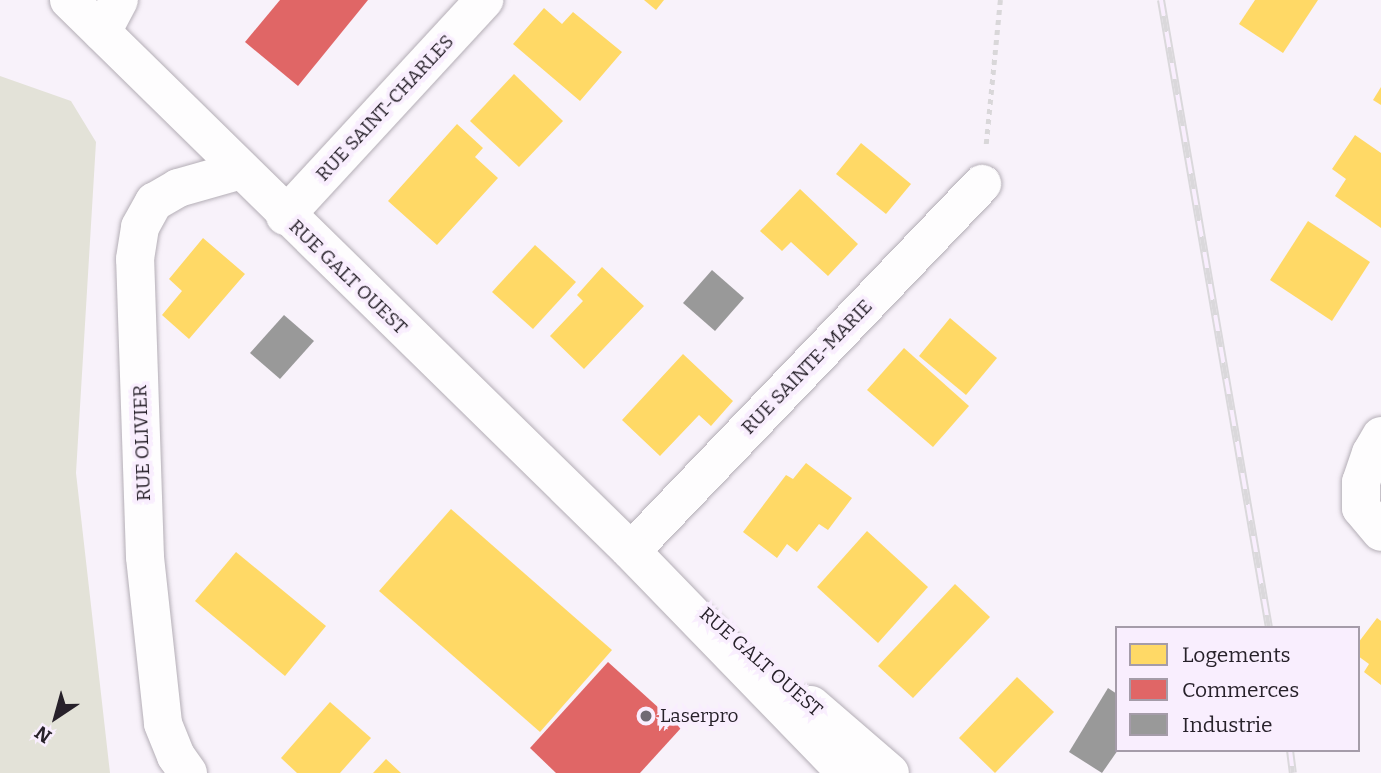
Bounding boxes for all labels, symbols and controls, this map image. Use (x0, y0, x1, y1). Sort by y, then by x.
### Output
street label: RUE SAINT-CHARLES (311, 30, 459, 186)
street label: RUE GALT OUEST (284, 215, 412, 339)
street label: RUE SAINTE-MARIE (737, 295, 877, 439)
street label: RUE OLIVIER (129, 384, 155, 502)
street label: RUE GALT OUEST (695, 603, 827, 721)
legend (1115, 626, 1360, 752)
text: Logements (1182, 642, 1291, 668)
text: Commerces (1182, 677, 1299, 703)
north arrow (21, 682, 91, 752)
place label: Laserpro (660, 705, 738, 727)
marker: Laserpro (638, 708, 654, 724)
text: Industrie (1182, 712, 1273, 738)
text: N (31, 721, 56, 748)

